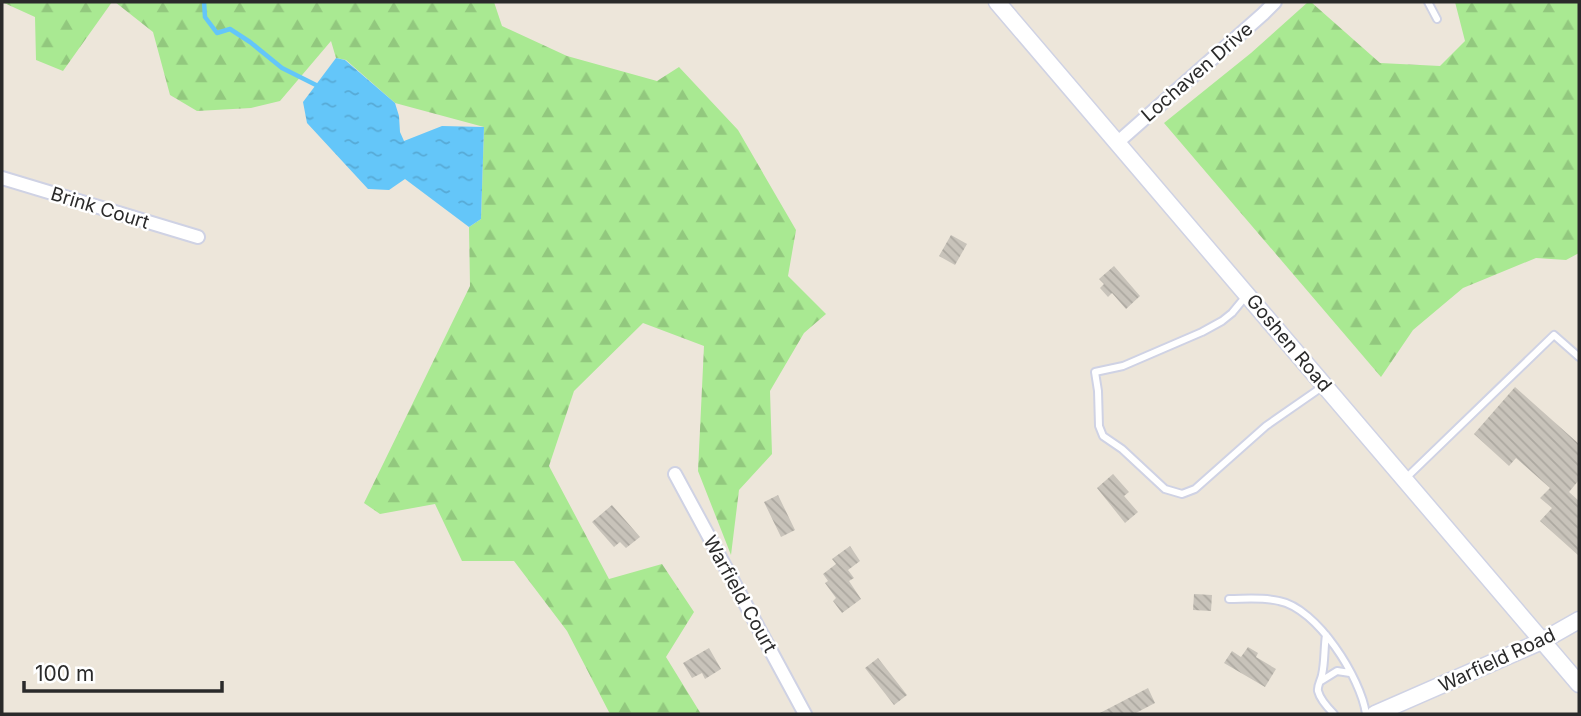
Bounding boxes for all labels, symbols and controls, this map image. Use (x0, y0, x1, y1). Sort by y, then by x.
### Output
street label: Lochaven Drive (1137, 17, 1257, 127)
street label: Brink Court (48, 182, 152, 234)
street label: Goshen Road (1242, 290, 1336, 396)
street label: Warfield Court (698, 531, 782, 657)
street label: Warfield Road (1435, 623, 1559, 697)
scale bar (24, 650, 222, 694)
text: 100 m (35, 661, 94, 686)

